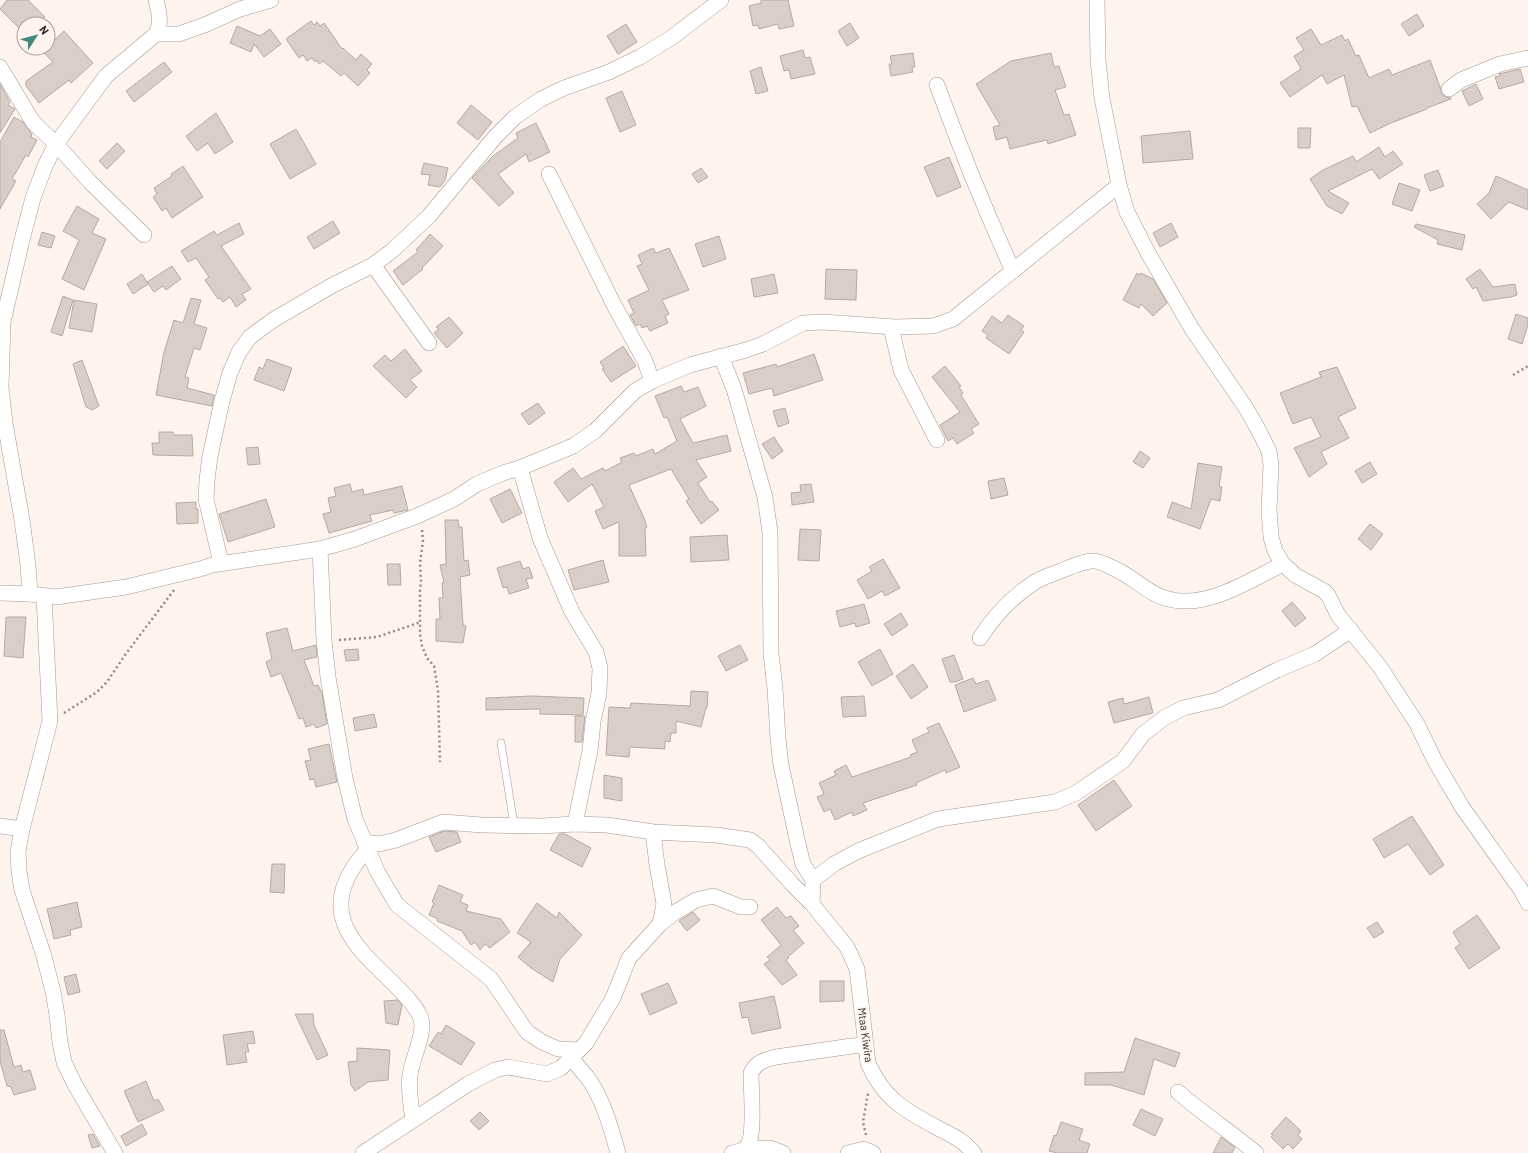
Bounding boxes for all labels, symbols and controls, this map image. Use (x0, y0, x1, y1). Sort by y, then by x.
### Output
north arrow (16, 16, 56, 56)
text: N (37, 23, 52, 37)
street label: Mtaa Kiwira (856, 1007, 876, 1063)

